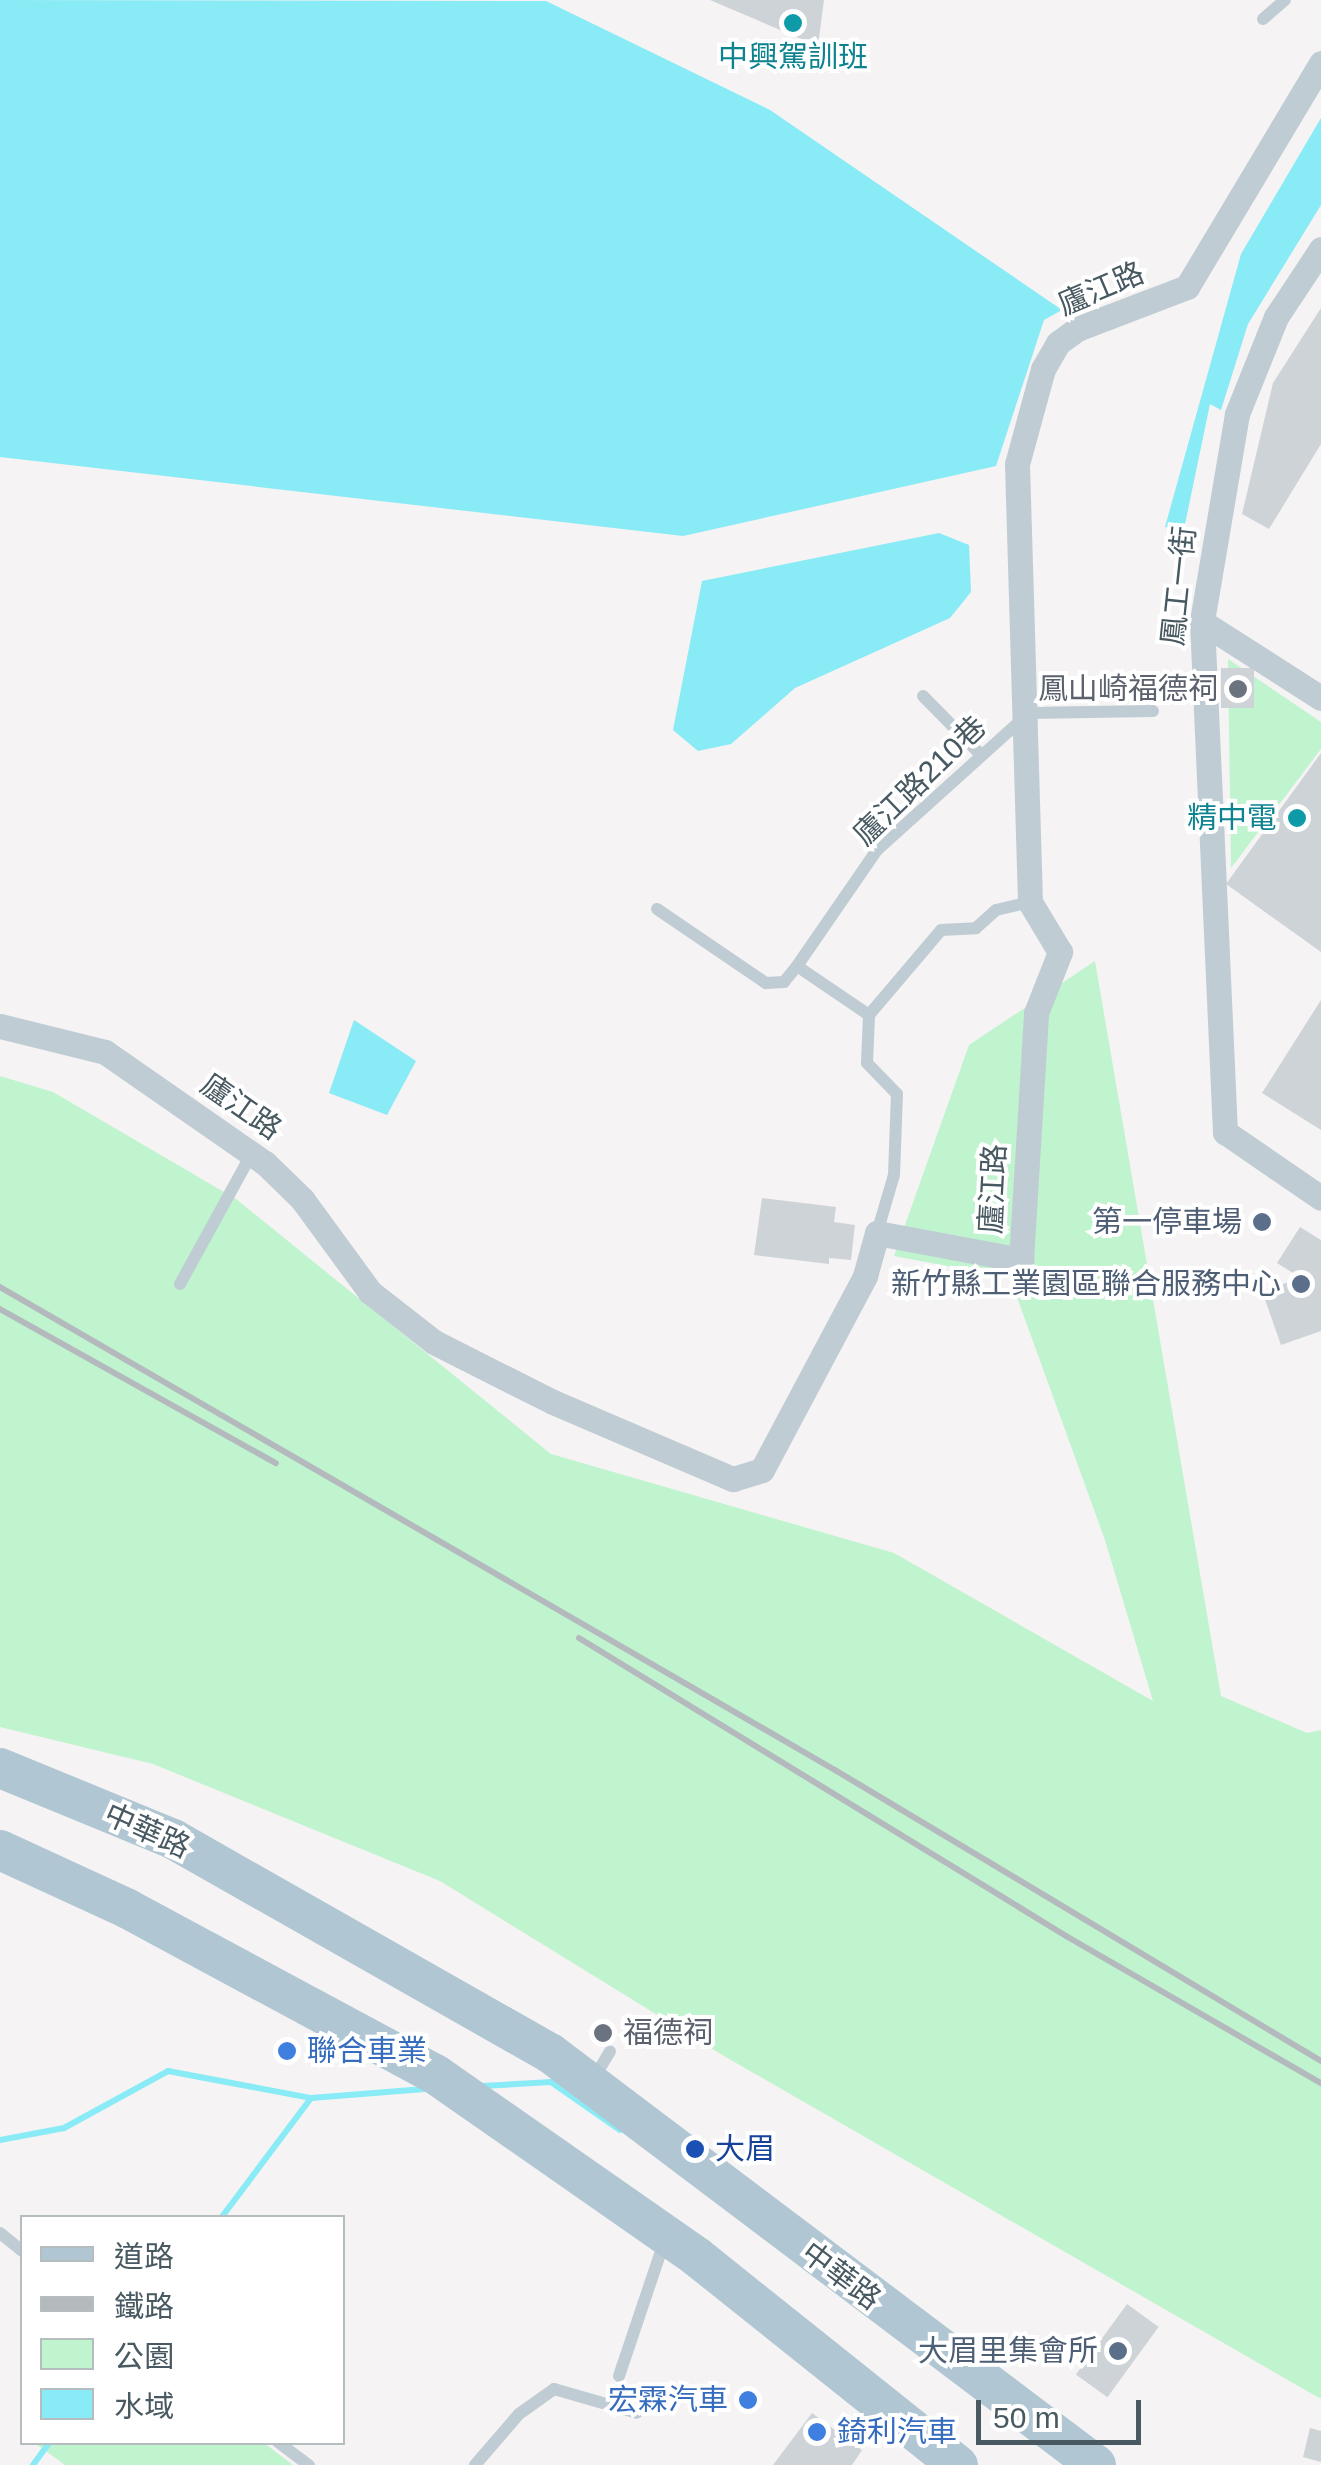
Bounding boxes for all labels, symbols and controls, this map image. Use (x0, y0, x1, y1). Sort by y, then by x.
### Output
marker: 中興駕訓班 (782, 12, 804, 34)
place label: 中興駕訓班 (718, 39, 868, 75)
street label: 廬江路 (1053, 255, 1149, 323)
street label: 鳳工一街 (1155, 524, 1203, 648)
place label: 鳳山崎福德祠 (1038, 671, 1218, 707)
marker: 鳳山崎福德祠 (1227, 678, 1249, 700)
street label: 廬江路210巷 (846, 709, 994, 853)
place label: 精中電 (1187, 800, 1277, 836)
marker: 精中電 (1286, 807, 1308, 829)
street label: 廬江路 (194, 1066, 288, 1148)
street label: 廬江路 (973, 1143, 1013, 1235)
place label: 第一停車場 (1092, 1204, 1242, 1240)
marker: 第一停車場 (1251, 1211, 1273, 1233)
place label: 新竹縣工業園區聯合服務中心 (891, 1266, 1281, 1302)
marker: 新竹縣工業園區聯合服務中心 (1290, 1273, 1312, 1295)
street label: 中華路 (99, 1796, 195, 1866)
place label: 福德祠 (623, 2015, 713, 2051)
marker: 福德祠 (592, 2022, 614, 2044)
place label: 聯合車業 (307, 2033, 427, 2069)
marker: 聯合車業 (276, 2040, 298, 2062)
place label: 大眉 (715, 2131, 775, 2167)
marker: 大眉 (684, 2138, 706, 2160)
legend (20, 2215, 345, 2445)
street label: 中華路 (794, 2235, 888, 2317)
text: 道路 (114, 2240, 174, 2273)
text: 鐵路 (114, 2290, 174, 2323)
place label: 大眉里集會所 (918, 2333, 1098, 2369)
text: 公園 (114, 2340, 174, 2373)
marker: 大眉里集會所 (1107, 2340, 1129, 2362)
scale bar (981, 2380, 1146, 2442)
place label: 宏霖汽車 (608, 2382, 728, 2418)
marker: 宏霖汽車 (737, 2389, 759, 2411)
text: 水域 (114, 2390, 174, 2423)
text: 50 m (993, 2401, 1060, 2434)
place label: 錡利汽車 (837, 2414, 957, 2450)
marker: 錡利汽車 (806, 2421, 828, 2443)

